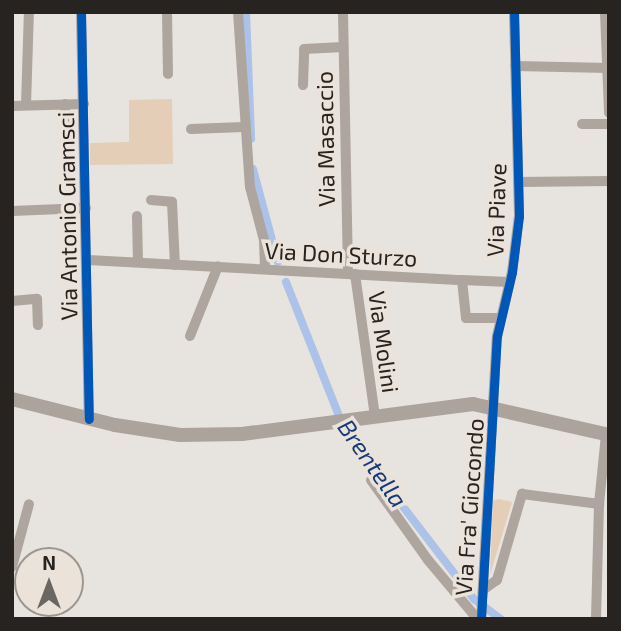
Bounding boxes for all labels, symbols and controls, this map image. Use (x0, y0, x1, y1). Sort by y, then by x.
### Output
street label: Via Masaccio (310, 71, 340, 207)
street label: Via Antonio Gramsci (51, 111, 83, 321)
street label: Via Piave (481, 163, 511, 257)
street label: Via Don Sturzo (264, 236, 418, 272)
street label: Via Molini (363, 289, 405, 395)
water label: Brentella (332, 414, 414, 512)
street label: Via Fra' Giocondo (449, 417, 489, 597)
north arrow (14, 547, 84, 617)
text: N (42, 551, 56, 574)

